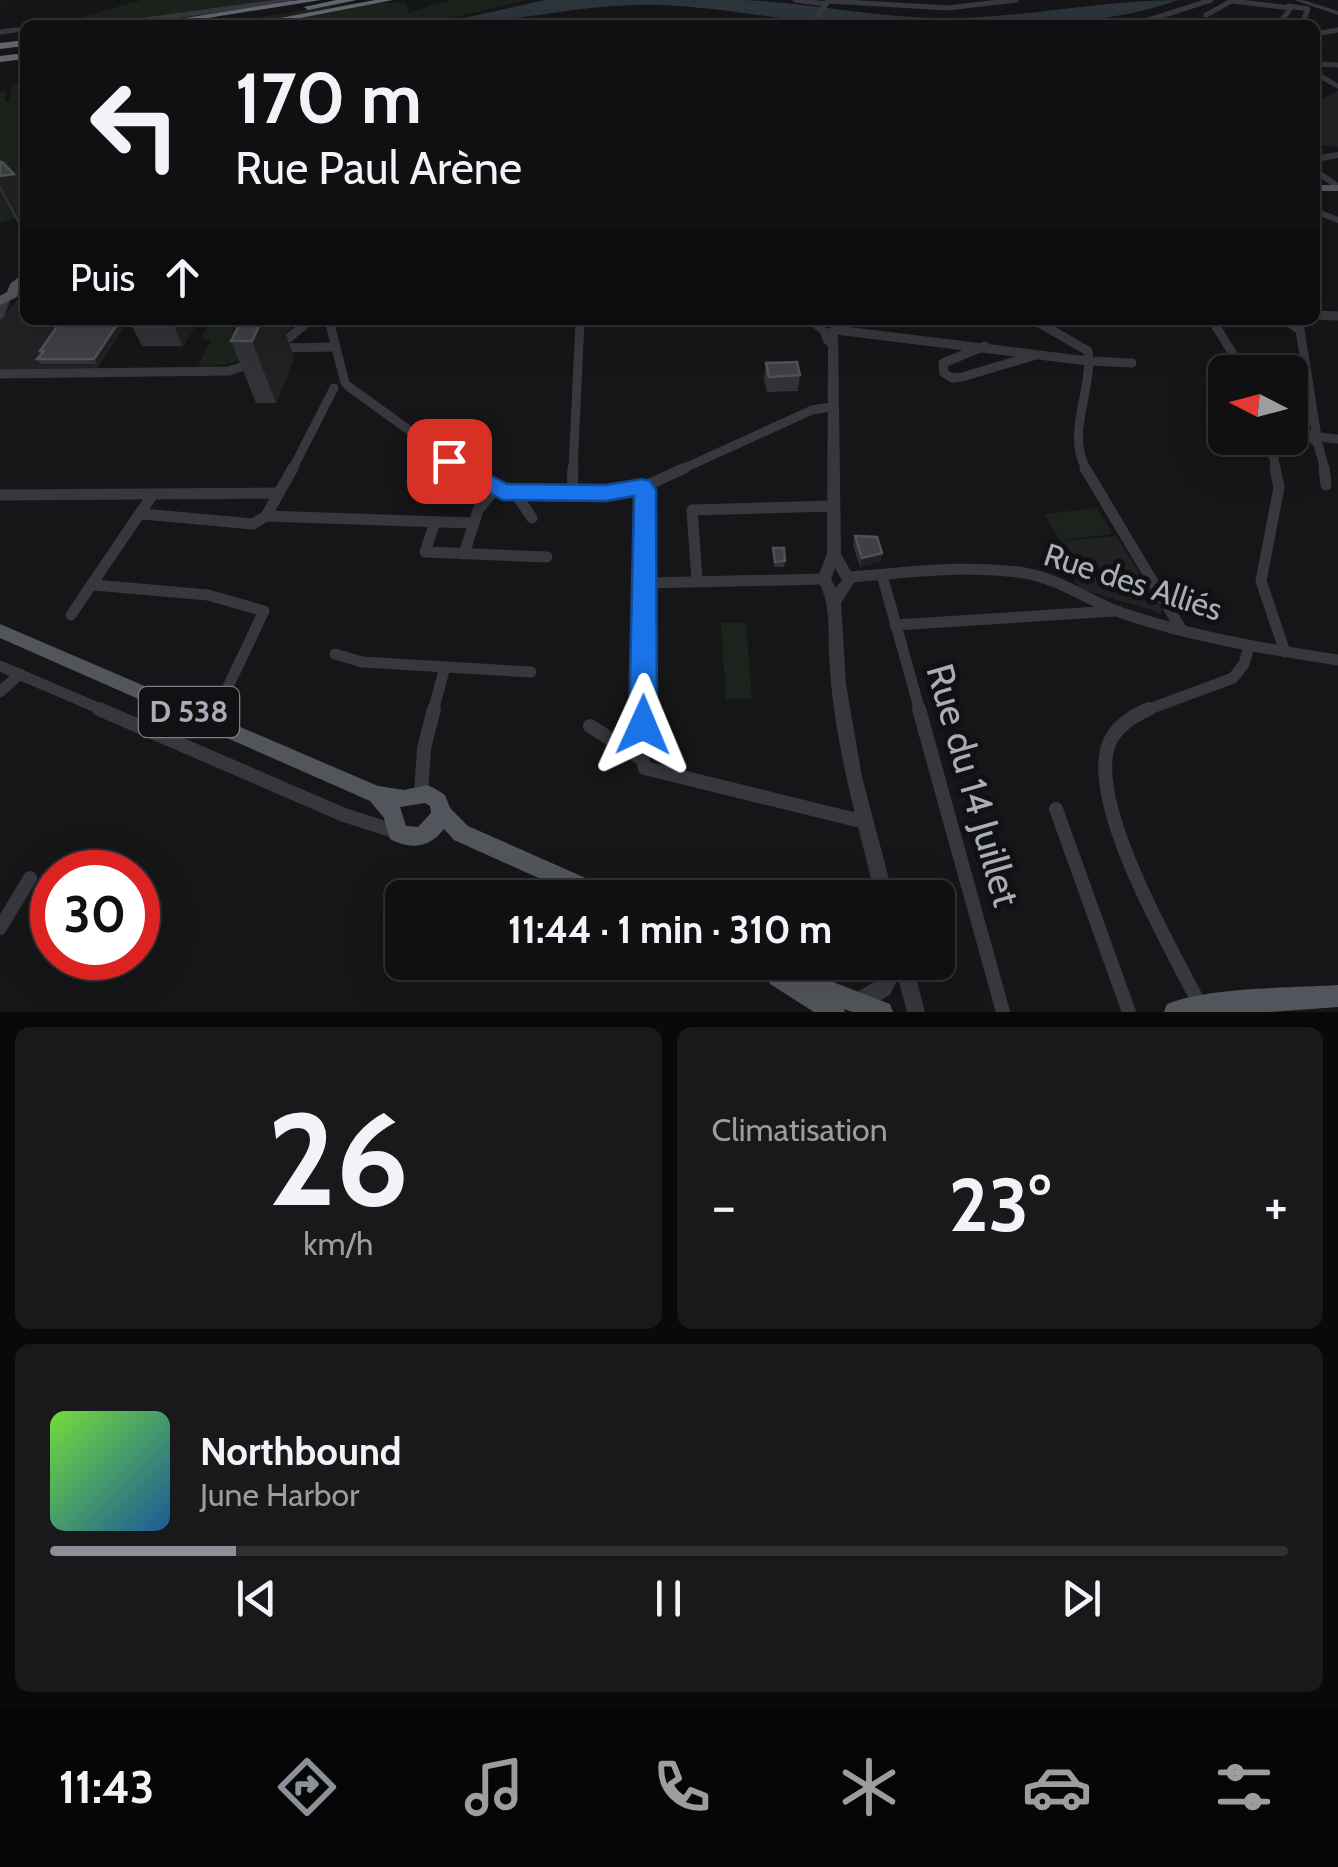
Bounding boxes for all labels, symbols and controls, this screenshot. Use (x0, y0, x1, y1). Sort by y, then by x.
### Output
text: 170 m (235, 55, 422, 141)
icon: left (70, 60, 200, 190)
text: Rue Paul Arène (235, 141, 522, 195)
icon: ahead (155, 250, 210, 305)
text: Puis (70, 254, 135, 301)
north arrow (1208, 355, 1308, 455)
map controls (1208, 355, 1308, 455)
pin (407, 419, 492, 504)
icon: arrive (422, 434, 477, 489)
street label: Rue des Alliés (1039, 534, 1227, 629)
street label: Rue du 14 Juillet (916, 658, 1031, 912)
position arrow (591, 673, 695, 777)
road number: D 538 (139, 687, 239, 737)
speed limit sign: 30 (30, 850, 160, 980)
text: 11:44 · 1 min · 310 m (508, 906, 832, 953)
text: 26 (267, 1080, 409, 1238)
text: Climatisation (712, 1110, 888, 1149)
text: 23° (949, 1159, 1051, 1250)
text: − (712, 1172, 736, 1239)
text: + (1264, 1172, 1288, 1239)
text: km/h (303, 1224, 373, 1263)
text: Northbound (200, 1428, 402, 1475)
text: June Harbor (200, 1475, 359, 1514)
icon: previous (229, 1571, 284, 1626)
icon: pause (641, 1571, 696, 1626)
icon: next (1054, 1571, 1109, 1626)
icon: directions (272, 1752, 342, 1822)
icon: music (459, 1752, 529, 1822)
icon: phone (647, 1752, 717, 1822)
icon: climate (834, 1752, 904, 1822)
icon: car (1022, 1752, 1092, 1822)
icon: filters (1209, 1752, 1279, 1822)
text: 11:43 (59, 1760, 154, 1814)

